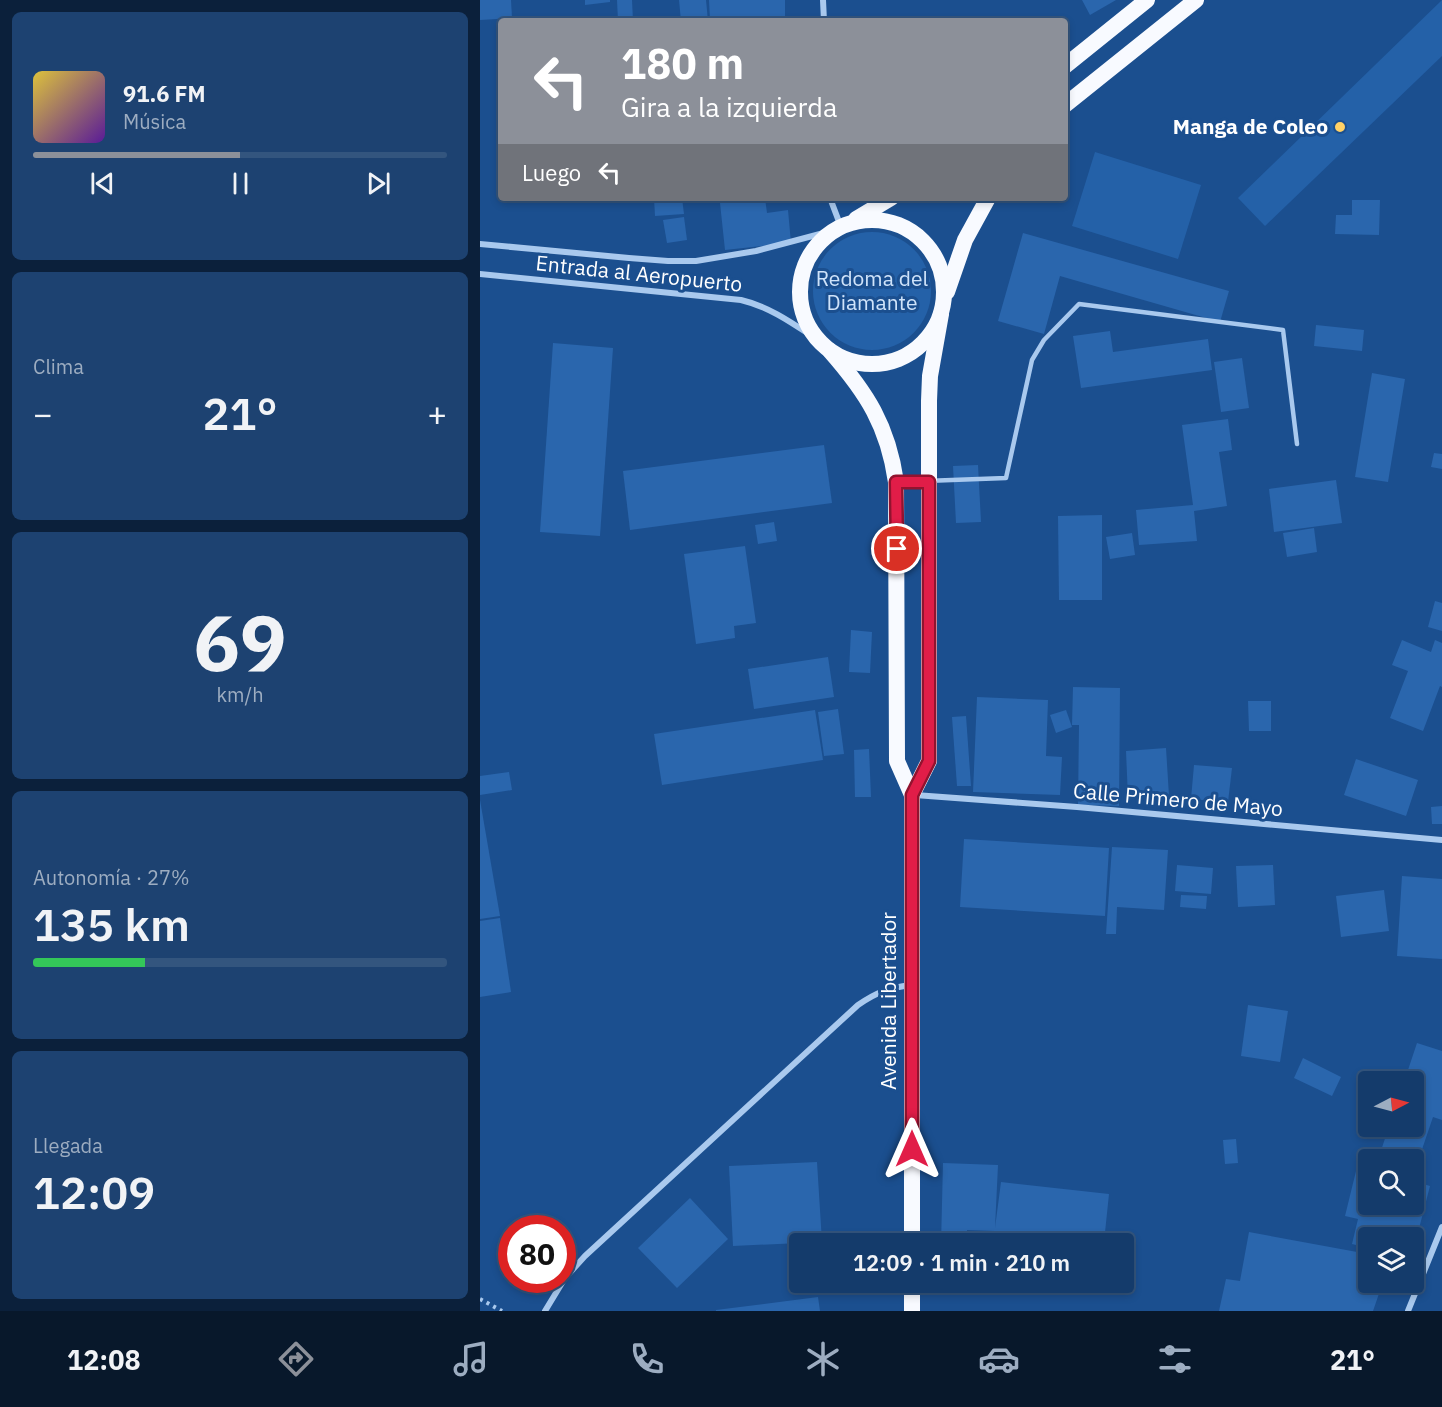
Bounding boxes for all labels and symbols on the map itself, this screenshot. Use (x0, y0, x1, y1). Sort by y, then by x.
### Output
place label: Manga de Coleo (1173, 112, 1328, 140)
marker: Manga de Coleo (1333, 120, 1347, 134)
street label: Entrada al Aeropuerto (534, 248, 744, 298)
park label: Redoma del Diamante (816, 264, 929, 316)
pin (871, 523, 922, 574)
street label: Calle Primero de Mayo (1072, 776, 1284, 822)
street label: Avenida Libertador (874, 912, 902, 1090)
north arrow (1358, 1071, 1424, 1137)
position arrow (880, 1117, 944, 1181)
speed limit sign: 80 (498, 1215, 576, 1293)

